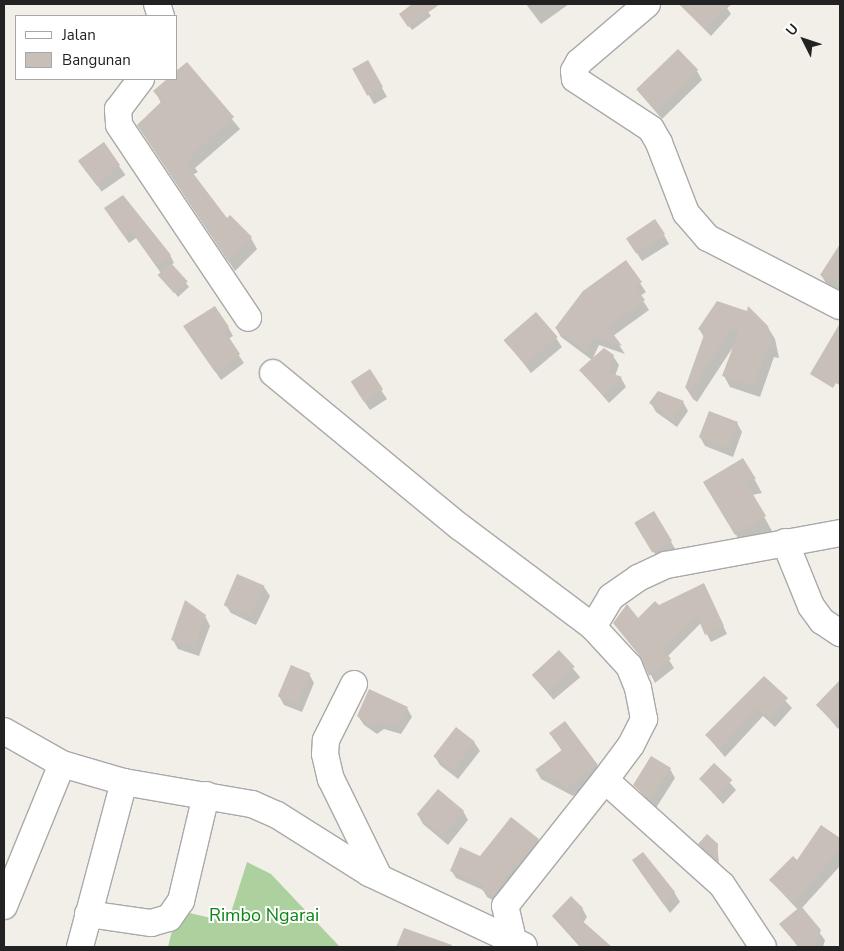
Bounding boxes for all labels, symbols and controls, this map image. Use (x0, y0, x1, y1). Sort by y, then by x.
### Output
legend (15, 15, 178, 80)
north arrow (779, 15, 829, 65)
text: U (782, 20, 803, 40)
text: Jalan (62, 25, 96, 45)
text: Bangunan (62, 50, 131, 70)
park label: Rimbo Ngarai (209, 904, 319, 926)

